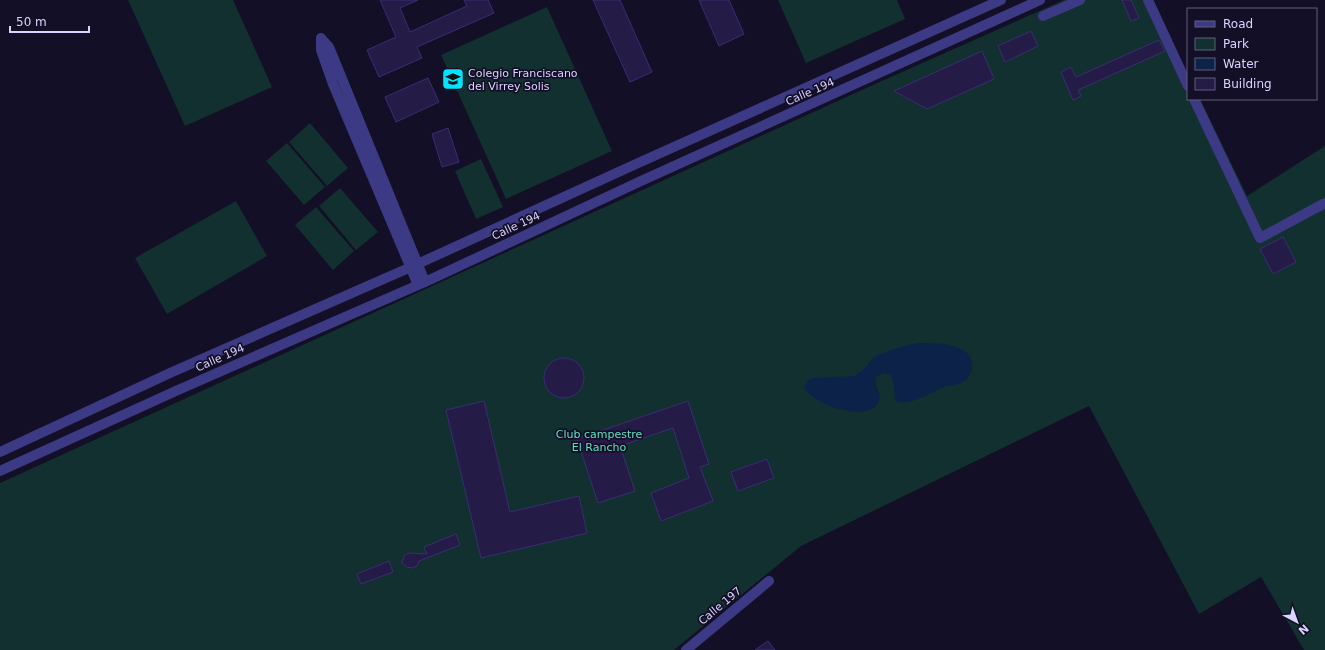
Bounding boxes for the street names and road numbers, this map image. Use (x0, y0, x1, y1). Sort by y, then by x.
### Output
street label: Calle 194 (784, 76, 836, 108)
street label: Calle 194 (490, 209, 542, 243)
street label: Calle 194 (194, 342, 246, 374)
street label: Calle 197 (696, 584, 744, 628)

